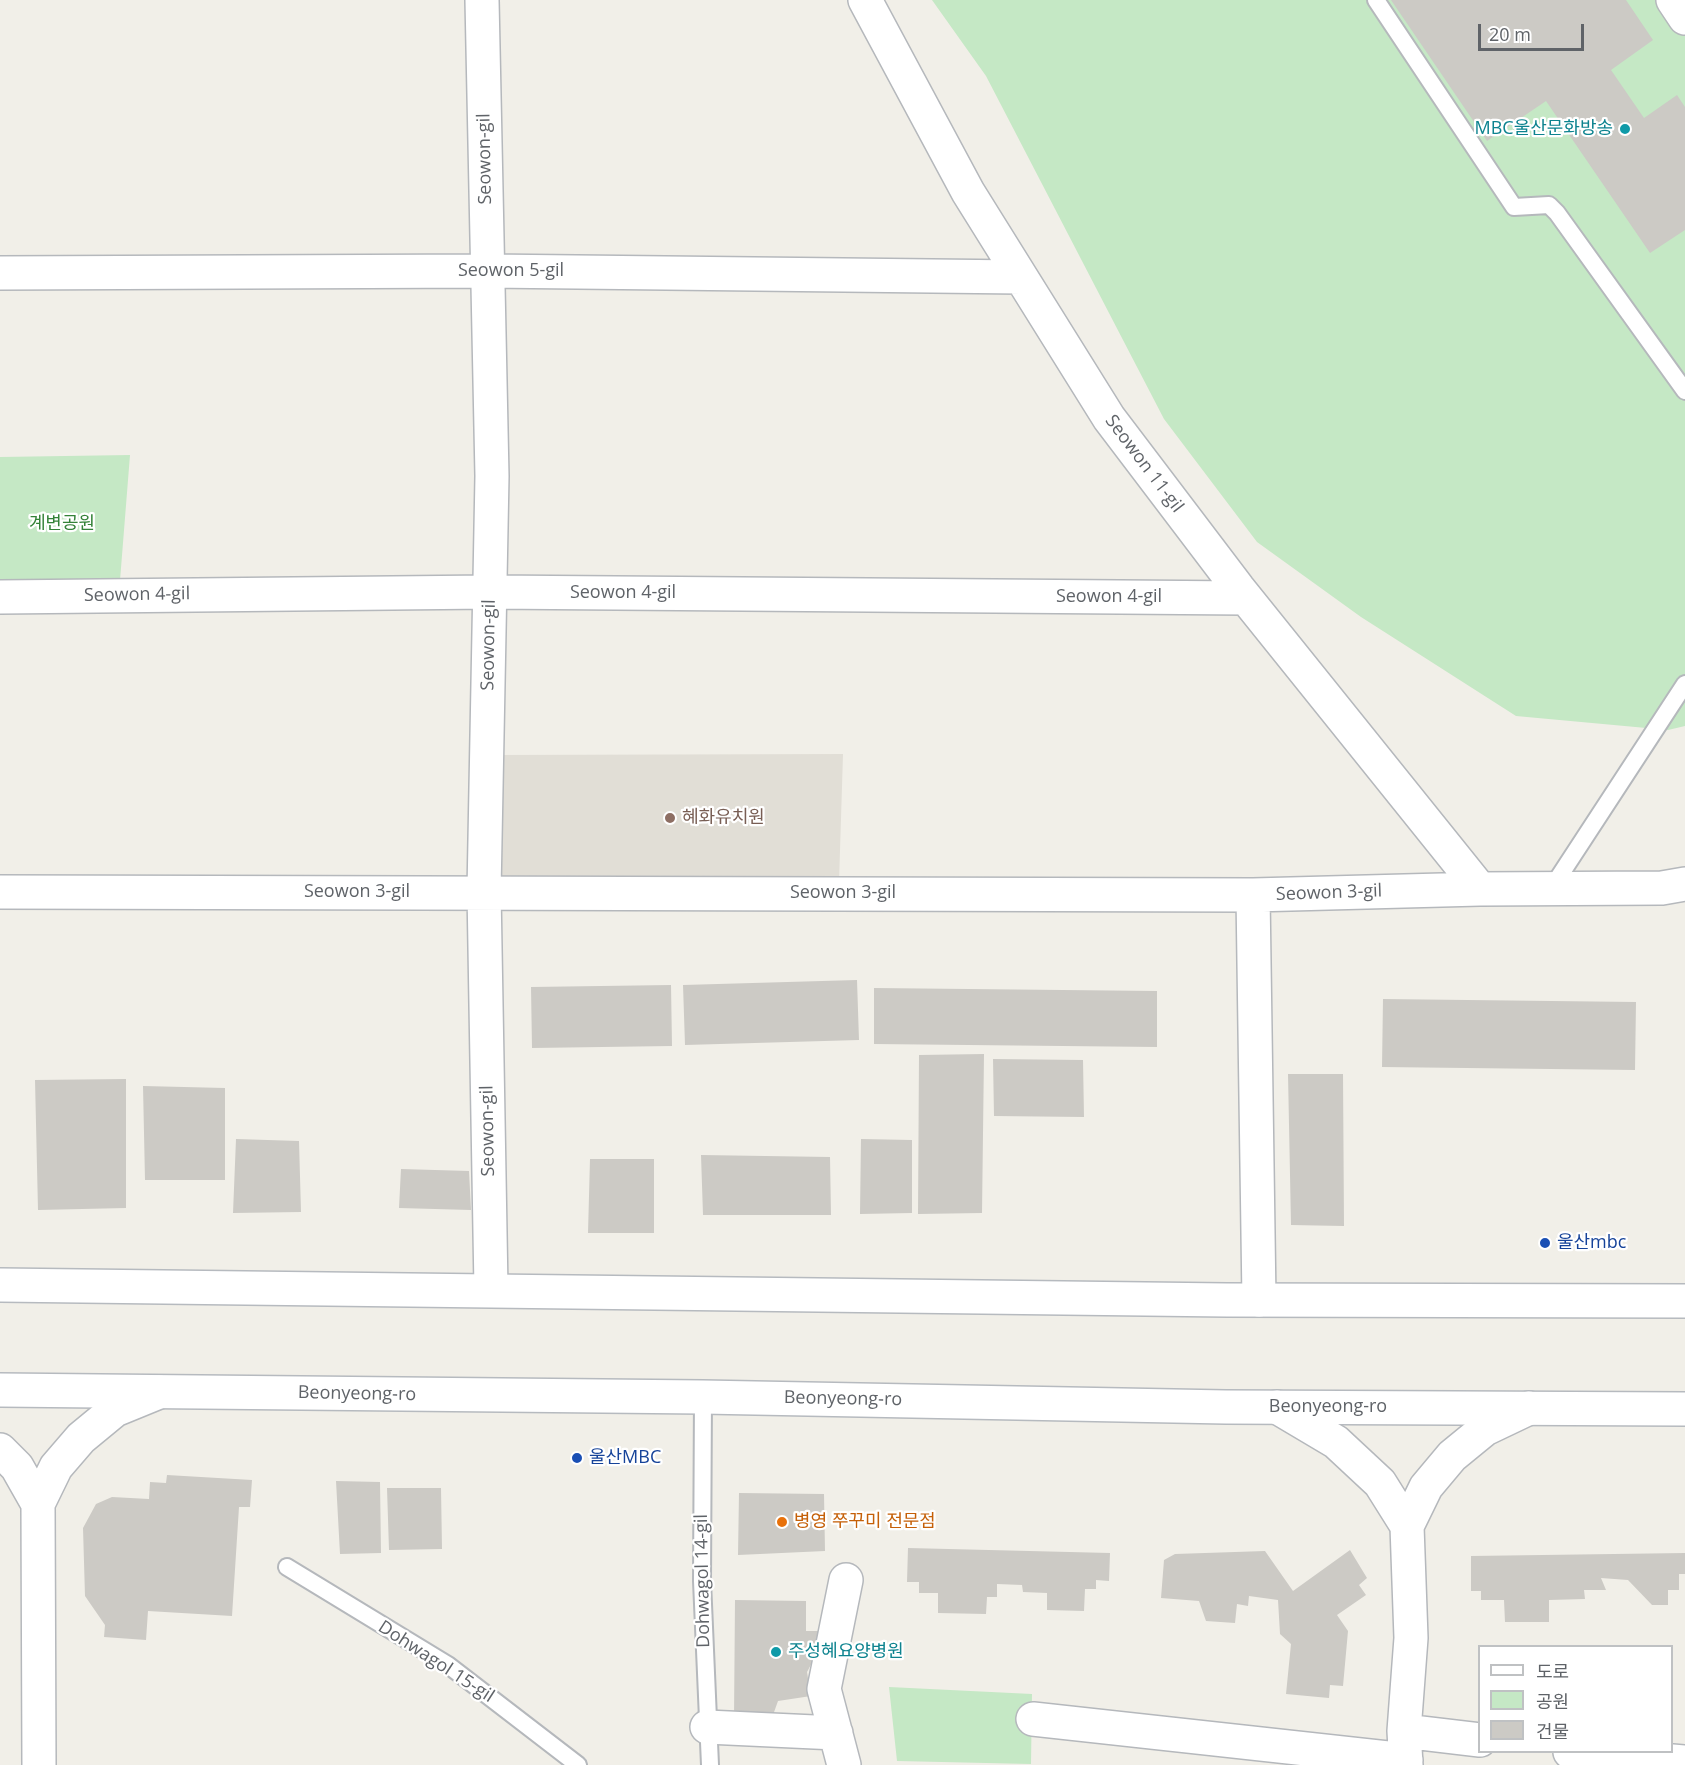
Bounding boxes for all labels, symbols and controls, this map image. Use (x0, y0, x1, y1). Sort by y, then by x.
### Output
scale bar (1481, 12, 1588, 50)
text: 20 m (1489, 22, 1531, 46)
street label: Seowon-gil (473, 113, 497, 205)
place label: MBC울산문화방송 (1474, 118, 1613, 140)
marker: MBC울산문화방송 (1618, 122, 1632, 136)
street label: Seowon 5-gil (458, 260, 564, 282)
street label: Seowon 11-gil (1100, 411, 1188, 517)
park label: 계변공원 (29, 513, 95, 535)
street label: Seowon 4-gil (570, 582, 676, 604)
street label: Seowon 4-gil (84, 583, 190, 607)
street label: Seowon 4-gil (1056, 586, 1162, 608)
street label: Seowon-gil (477, 599, 501, 691)
place label: 혜화유치원 (682, 807, 765, 829)
marker: 혜화유치원 (663, 811, 677, 825)
street label: Seowon 3-gil (1276, 880, 1382, 906)
street label: Seowon 3-gil (304, 881, 410, 903)
street label: Seowon 3-gil (790, 882, 896, 904)
street label: Seowon-gil (476, 1085, 500, 1177)
place label: 울산mbc (1557, 1232, 1626, 1254)
marker: 울산mbc (1538, 1236, 1552, 1250)
street label: Beonyeong-ro (298, 1382, 416, 1406)
street label: Beonyeong-ro (784, 1387, 902, 1411)
street label: Beonyeong-ro (1269, 1396, 1387, 1418)
place label: 울산MBC (589, 1447, 661, 1469)
marker: 울산MBC (570, 1451, 584, 1465)
place label: 병영 쭈꾸미 전문점 (794, 1511, 936, 1533)
street label: Dohwagol 14-gil (691, 1514, 715, 1648)
marker: 병영 쭈꾸미 전문점 (775, 1515, 789, 1529)
street label: Dohwagol 15-gil (374, 1616, 498, 1708)
place label: 주성혜요양병원 (788, 1641, 904, 1663)
marker: 주성혜요양병원 (769, 1645, 783, 1659)
legend (1478, 1645, 1673, 1753)
text: 도로 (1536, 1659, 1569, 1683)
text: 공원 (1536, 1689, 1569, 1713)
text: 건물 (1536, 1719, 1569, 1743)

